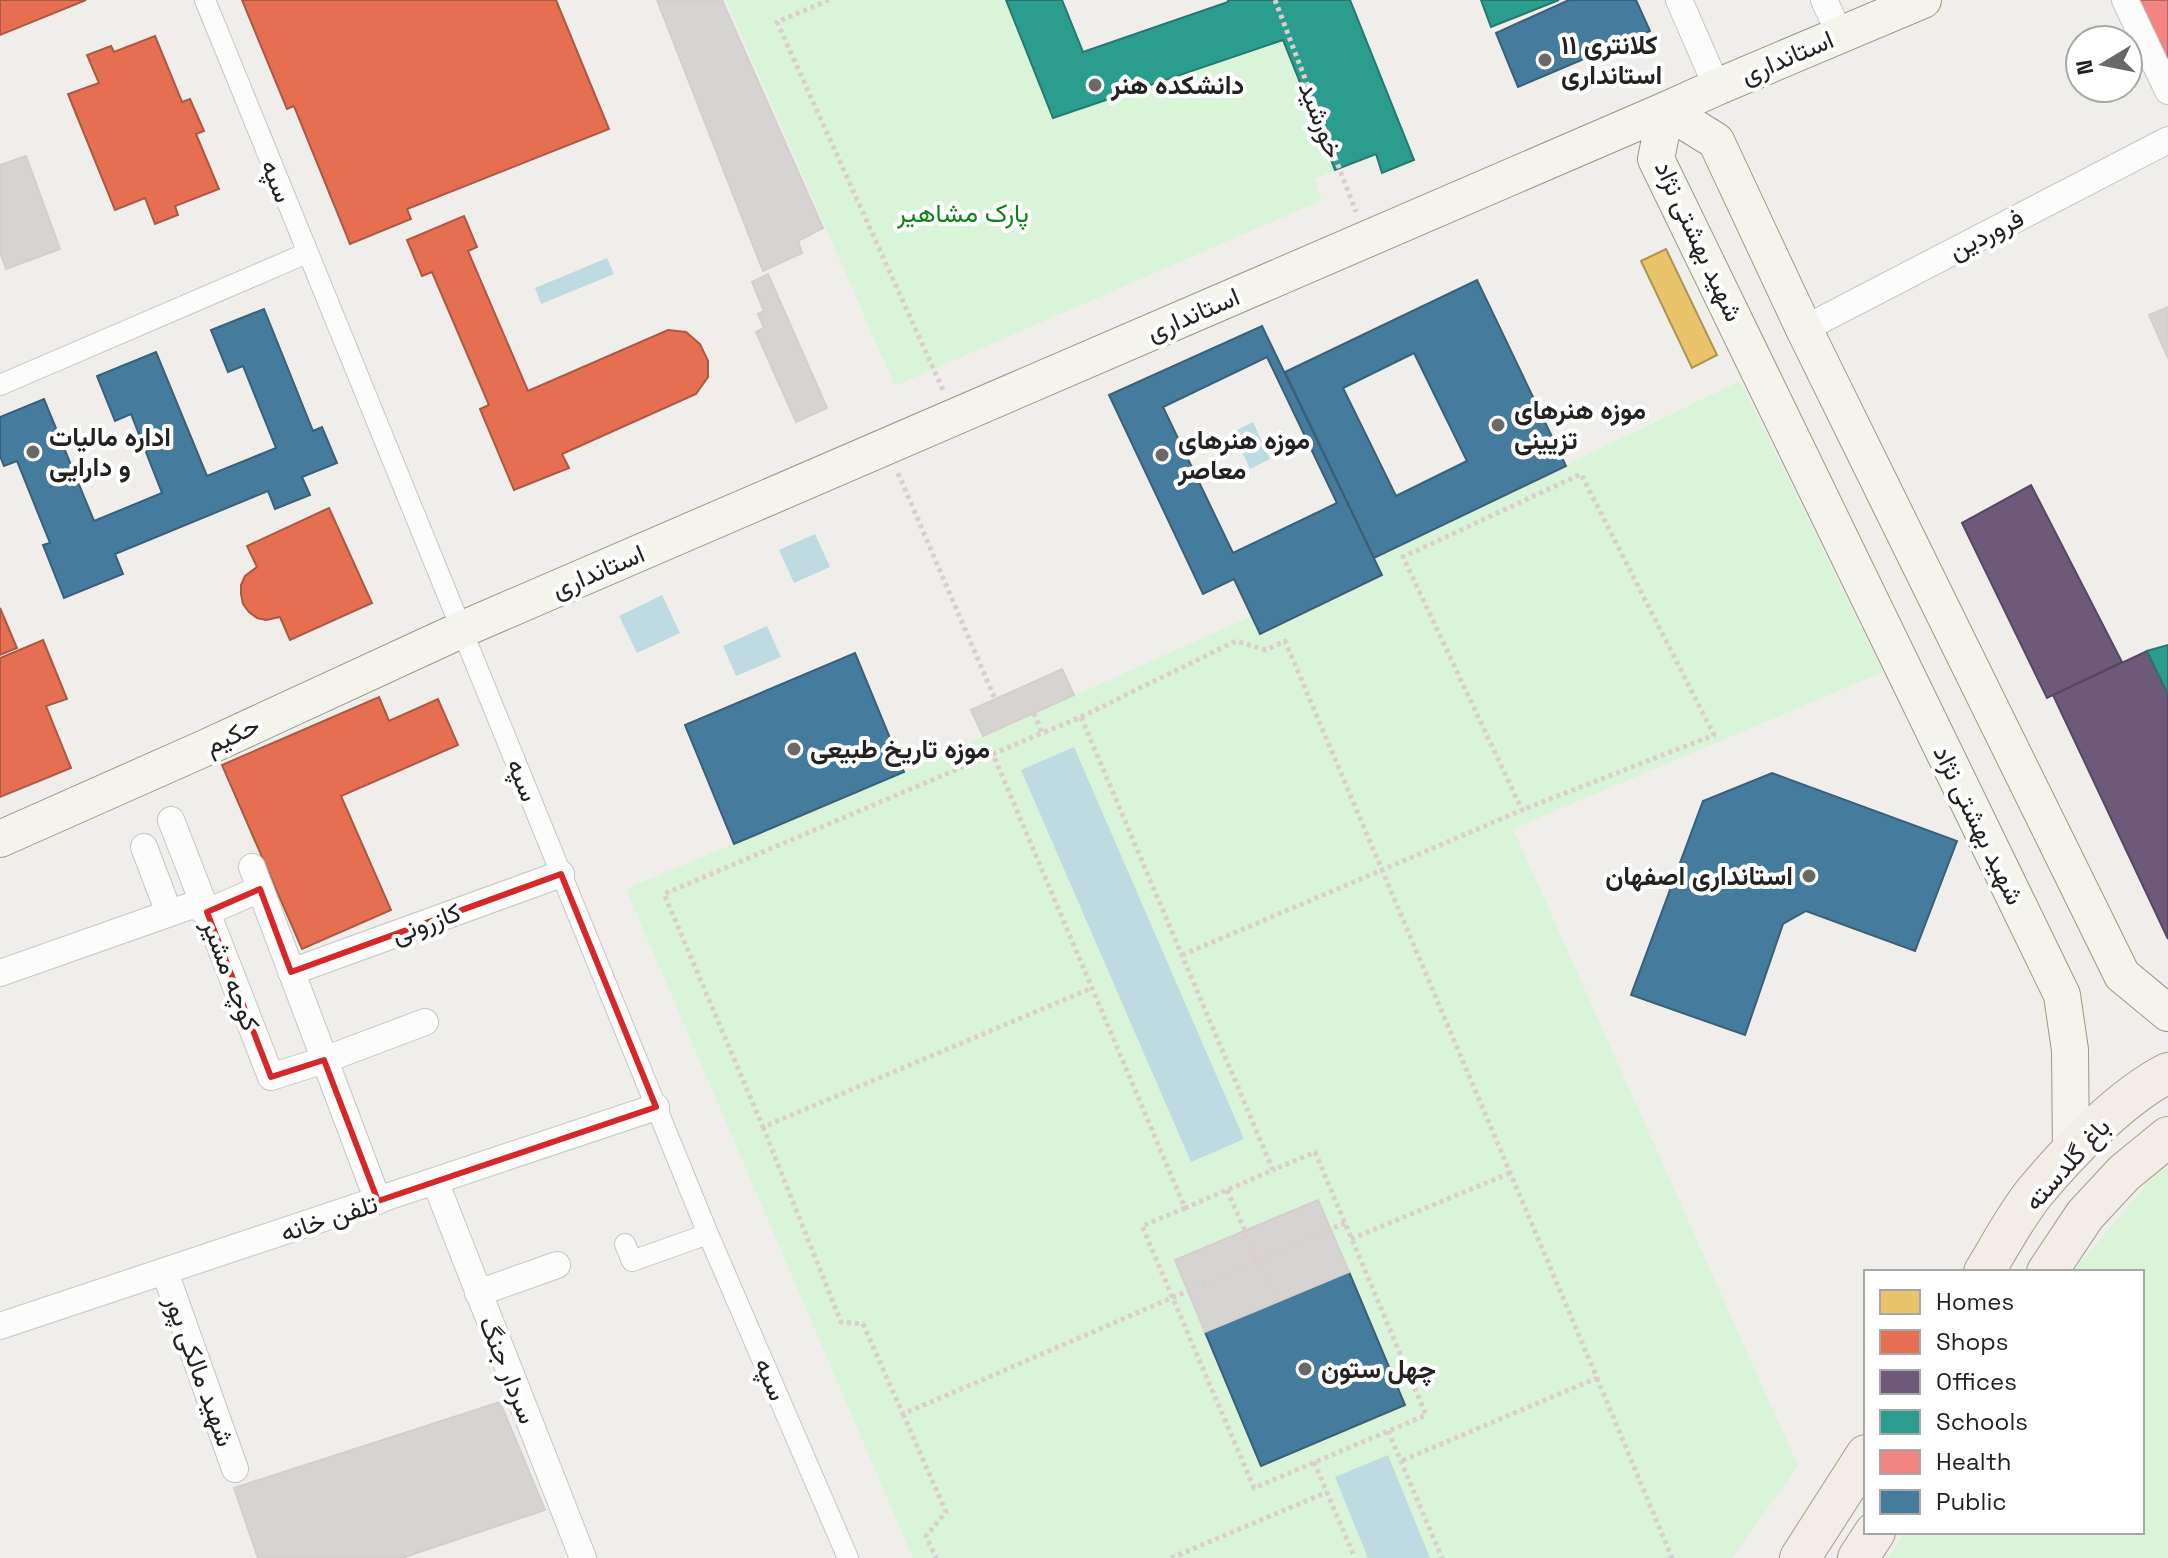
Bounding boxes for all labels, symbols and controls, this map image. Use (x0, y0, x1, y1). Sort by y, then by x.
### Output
street label: استانداری (1735, 22, 1839, 92)
north arrow (2064, 24, 2144, 104)
place label: کلانتری ۱۱ استانداری (1561, 28, 1662, 92)
marker: کلانتری ۱۱ استانداری (1536, 51, 1554, 69)
text: N (2069, 58, 2099, 77)
place label: دانشکده هنر (1110, 68, 1244, 102)
marker: دانشکده هنر (1086, 76, 1104, 94)
street label: خورشید (1291, 77, 1351, 163)
street label: سپه (252, 155, 301, 208)
street label: شهید بهشتی نژاد (1647, 155, 1751, 327)
park label: پارک مشاهیر (896, 196, 1029, 231)
street label: فروردین (1943, 201, 2029, 267)
street label: استانداری (1141, 279, 1245, 349)
place label: موزه هنرهای تزیینی (1514, 393, 1646, 457)
marker: موزه هنرهای تزیینی (1489, 416, 1507, 434)
place label: اداره مالیات و دارایی (49, 420, 171, 484)
place label: موزه هنرهای معاصر (1177, 423, 1310, 487)
marker: اداره مالیات و دارایی (24, 443, 42, 461)
marker: موزه هنرهای معاصر (1153, 446, 1171, 464)
street label: استانداری (546, 536, 650, 606)
street label: حکیم (199, 708, 265, 762)
place label: موزه تاریخ طبیعی (810, 732, 990, 767)
street label: شهید بهشتی نژاد (1926, 739, 2032, 911)
marker: موزه تاریخ طبیعی (785, 740, 803, 758)
street label: سپه (498, 754, 547, 807)
place label: استانداری اصفهان (1605, 859, 1793, 893)
marker: استانداری اصفهان (1800, 867, 1818, 885)
street label: کازرونی (387, 895, 465, 951)
street label: كوچه مشير (193, 913, 268, 1036)
street label: باغ گلدسته (2016, 1110, 2118, 1218)
street label: تلفن خانه (276, 1186, 382, 1250)
legend (1864, 1270, 2144, 1534)
text: Homes (1936, 1286, 2014, 1317)
street label: شهید مالکی پور (156, 1290, 243, 1452)
street label: سردار جنگ (471, 1311, 545, 1429)
text: Shops (1936, 1326, 2008, 1357)
street label: سپه (746, 1352, 795, 1406)
place label: چهل ستون (1321, 1352, 1436, 1387)
marker: چهل ستون (1296, 1360, 1314, 1378)
text: Offices (1936, 1366, 2017, 1397)
text: Schools (1936, 1406, 2028, 1437)
text: Health (1936, 1446, 2011, 1477)
text: Public (1936, 1486, 2007, 1517)

